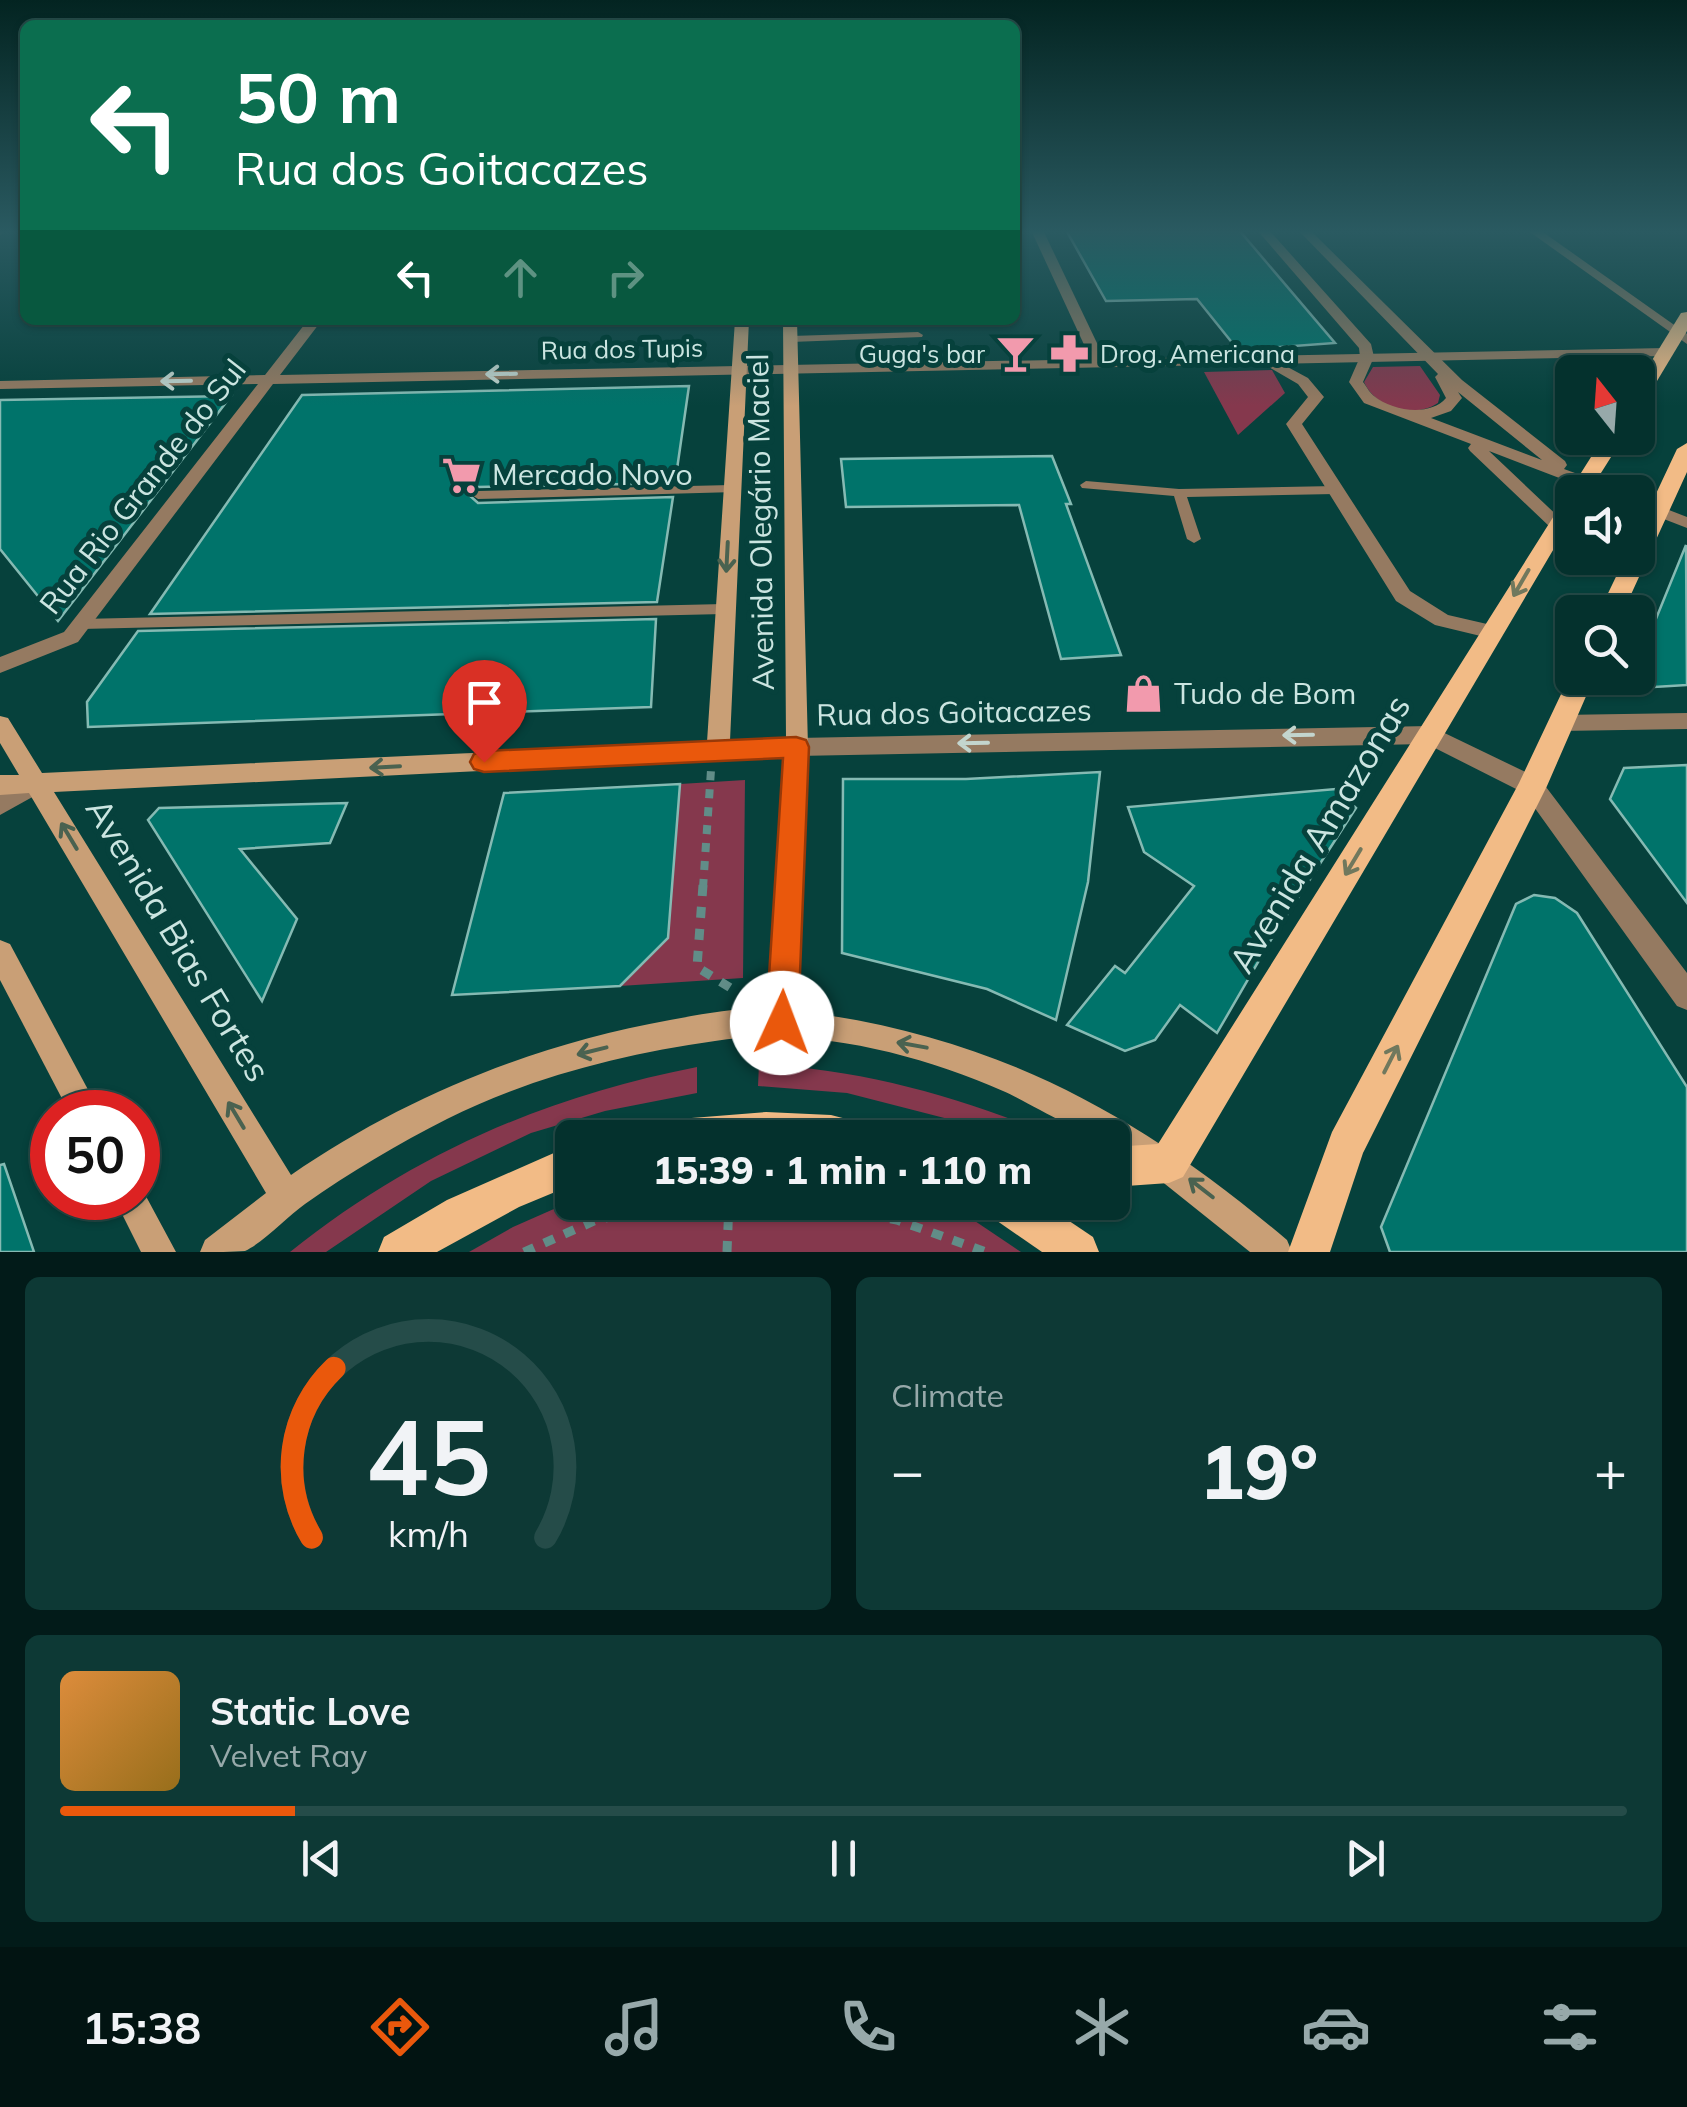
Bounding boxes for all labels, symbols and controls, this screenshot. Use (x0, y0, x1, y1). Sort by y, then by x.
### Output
text: 50 m (235, 53, 401, 141)
icon: left (70, 60, 200, 190)
text: Rua dos Goitacazes (235, 140, 648, 196)
icon: left (388, 250, 443, 305)
icon: ahead (493, 250, 548, 305)
icon: right (598, 250, 653, 305)
street label: Rua dos Tupis (540, 332, 704, 365)
bar icon: Guga's bar (994, 333, 1036, 375)
pharmacy icon: Drog. Americana (1049, 333, 1091, 375)
place label: Guga's bar (859, 338, 985, 369)
place label: Drog. Americana (1100, 338, 1295, 369)
street label: Rua Rio Grande do Sul (31, 351, 254, 622)
street label: Avenida Olegário Maciel (738, 353, 782, 691)
north arrow (1555, 355, 1655, 455)
map controls (1555, 355, 1655, 695)
one-way arrow (485, 364, 518, 384)
one-way arrow (160, 371, 192, 390)
supermarket icon: Mercado Novo (441, 454, 483, 496)
place label: Mercado Novo (492, 455, 693, 493)
button: sound (1555, 475, 1655, 575)
one-way arrow (717, 540, 736, 573)
one-way arrow (1511, 569, 1531, 597)
button: search (1555, 595, 1655, 695)
pin (442, 660, 527, 763)
shop icon: Tudo de Bom (1123, 673, 1165, 715)
place label: Tudo de Bom (1174, 674, 1356, 712)
icon: arrive (457, 675, 512, 730)
street label: Avenida Amazonas (1219, 687, 1419, 980)
street label: Rua dos Goitacazes (816, 691, 1092, 733)
one-way arrow (1282, 726, 1314, 745)
one-way arrow (958, 733, 990, 752)
one-way arrow (369, 757, 401, 776)
street label: Avenida Bias Fortes (77, 790, 281, 1089)
one-way arrow (59, 822, 79, 851)
one-way arrow (1343, 847, 1363, 876)
position arrow (730, 971, 834, 1075)
one-way arrow (897, 1035, 929, 1054)
one-way arrow (577, 1043, 609, 1061)
one-way arrow (1382, 1044, 1401, 1074)
speed limit sign: 50 (30, 1090, 160, 1220)
one-way arrow (226, 1101, 246, 1130)
text: 15:39 · 1 min · 110 m (653, 1146, 1032, 1194)
one-way arrow (1189, 1177, 1215, 1199)
text: Climate (891, 1375, 1004, 1415)
text: 45 (366, 1390, 490, 1521)
text: 19° (1200, 1424, 1318, 1518)
text: − (891, 1436, 924, 1505)
text: + (1594, 1436, 1627, 1505)
text: km/h (388, 1511, 468, 1556)
text: Static Love (210, 1687, 411, 1735)
text: Velvet Ray (210, 1735, 367, 1775)
icon: previous (294, 1831, 349, 1886)
icon: pause (816, 1831, 871, 1886)
icon: next (1338, 1831, 1393, 1886)
icon: directions (365, 1992, 435, 2062)
icon: music (599, 1992, 669, 2062)
icon: phone (833, 1992, 903, 2062)
icon: climate (1067, 1992, 1137, 2062)
icon: car (1301, 1992, 1371, 2062)
icon: filters (1535, 1992, 1605, 2062)
text: 15:38 (82, 1999, 201, 2055)

